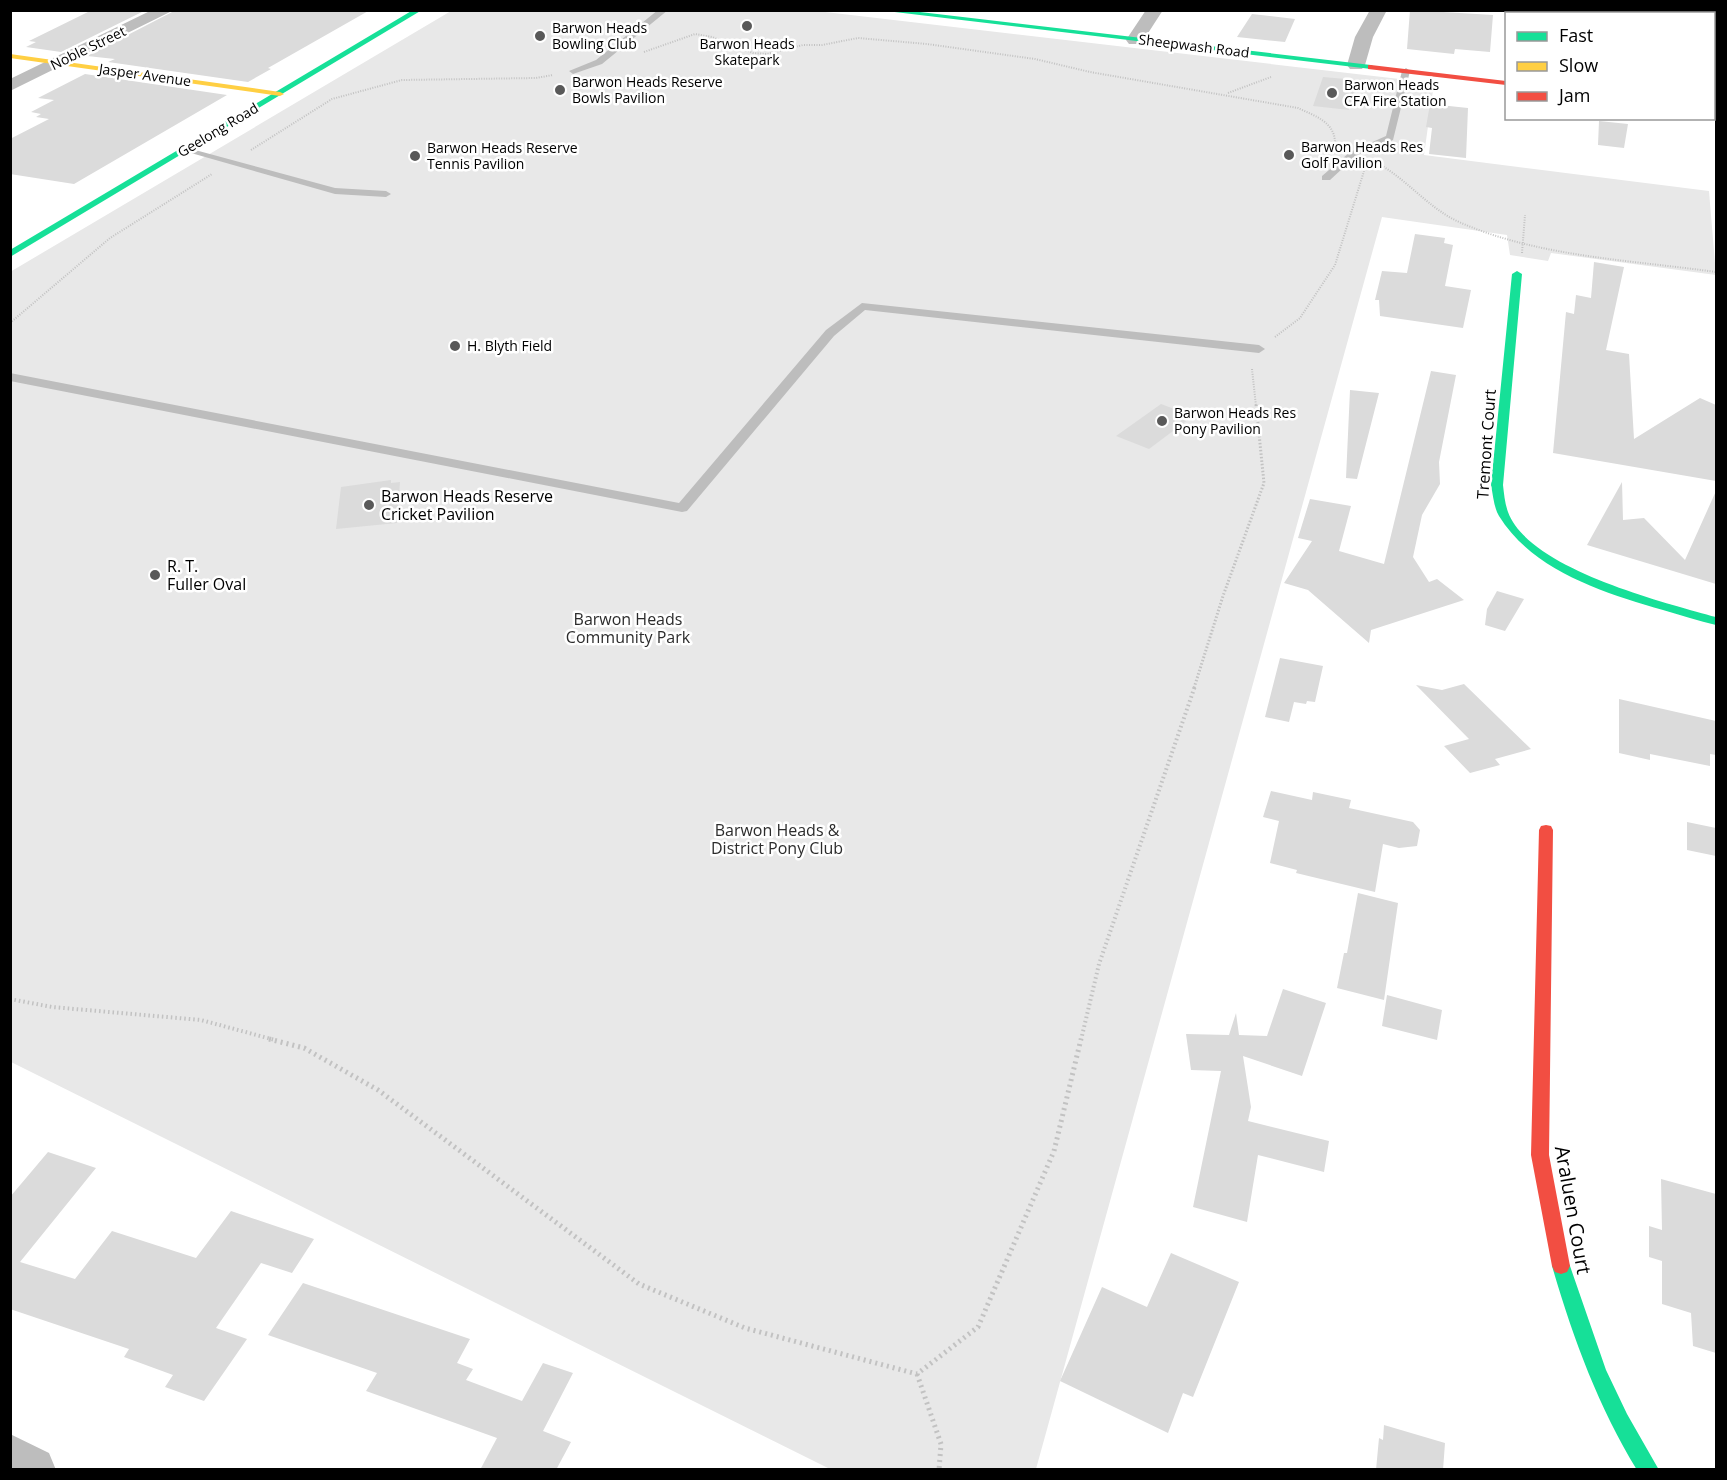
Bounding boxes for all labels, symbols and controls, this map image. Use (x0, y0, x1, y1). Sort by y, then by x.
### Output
legend (1505, 12, 1715, 120)
place label: Barwon Heads Bowling Club (552, 18, 648, 53)
marker: Barwon Heads Skatepark (740, 19, 754, 33)
street label: Noble Street (47, 21, 129, 74)
text: Fast (1559, 23, 1593, 47)
marker: Barwon Heads Bowling Club (533, 29, 547, 43)
street label: Sheepwash Road (1138, 29, 1251, 62)
place label: Barwon Heads Skatepark (699, 34, 795, 69)
text: Slow (1559, 53, 1598, 77)
street label: Jasper Avenue (96, 58, 192, 90)
place label: Barwon Heads Reserve Bowls Pavilion (572, 72, 723, 107)
place label: Barwon Heads CFA Fire Station (1344, 75, 1447, 110)
marker: Barwon Heads Reserve Bowls Pavilion (553, 83, 567, 97)
text: Jam (1557, 83, 1591, 107)
marker: Barwon Heads CFA Fire Station (1325, 86, 1339, 100)
street label: Geelong Road (174, 98, 262, 161)
place label: Barwon Heads Res Golf Pavilion (1301, 137, 1423, 172)
place label: Barwon Heads Reserve Tennis Pavilion (427, 138, 578, 173)
marker: Barwon Heads Res Golf Pavilion (1282, 148, 1296, 162)
marker: Barwon Heads Reserve Tennis Pavilion (408, 149, 422, 163)
place label: H. Blyth Field (467, 336, 552, 355)
marker: H. Blyth Field (448, 339, 462, 353)
street label: Tremont Court (1471, 388, 1501, 500)
place label: Barwon Heads Res Pony Pavilion (1174, 403, 1296, 438)
marker: Barwon Heads Res Pony Pavilion (1155, 414, 1169, 428)
place label: Barwon Heads Reserve Cricket Pavilion (381, 485, 553, 525)
marker: Barwon Heads Reserve Cricket Pavilion (362, 498, 376, 512)
place label: R. T. Fuller Oval (167, 555, 246, 595)
marker: R. T. Fuller Oval (148, 568, 162, 582)
park label: Barwon Heads Community Park (566, 608, 691, 648)
park label: Barwon Heads & District Pony Club (711, 819, 843, 859)
street label: Araluen Court (1549, 1143, 1598, 1276)

